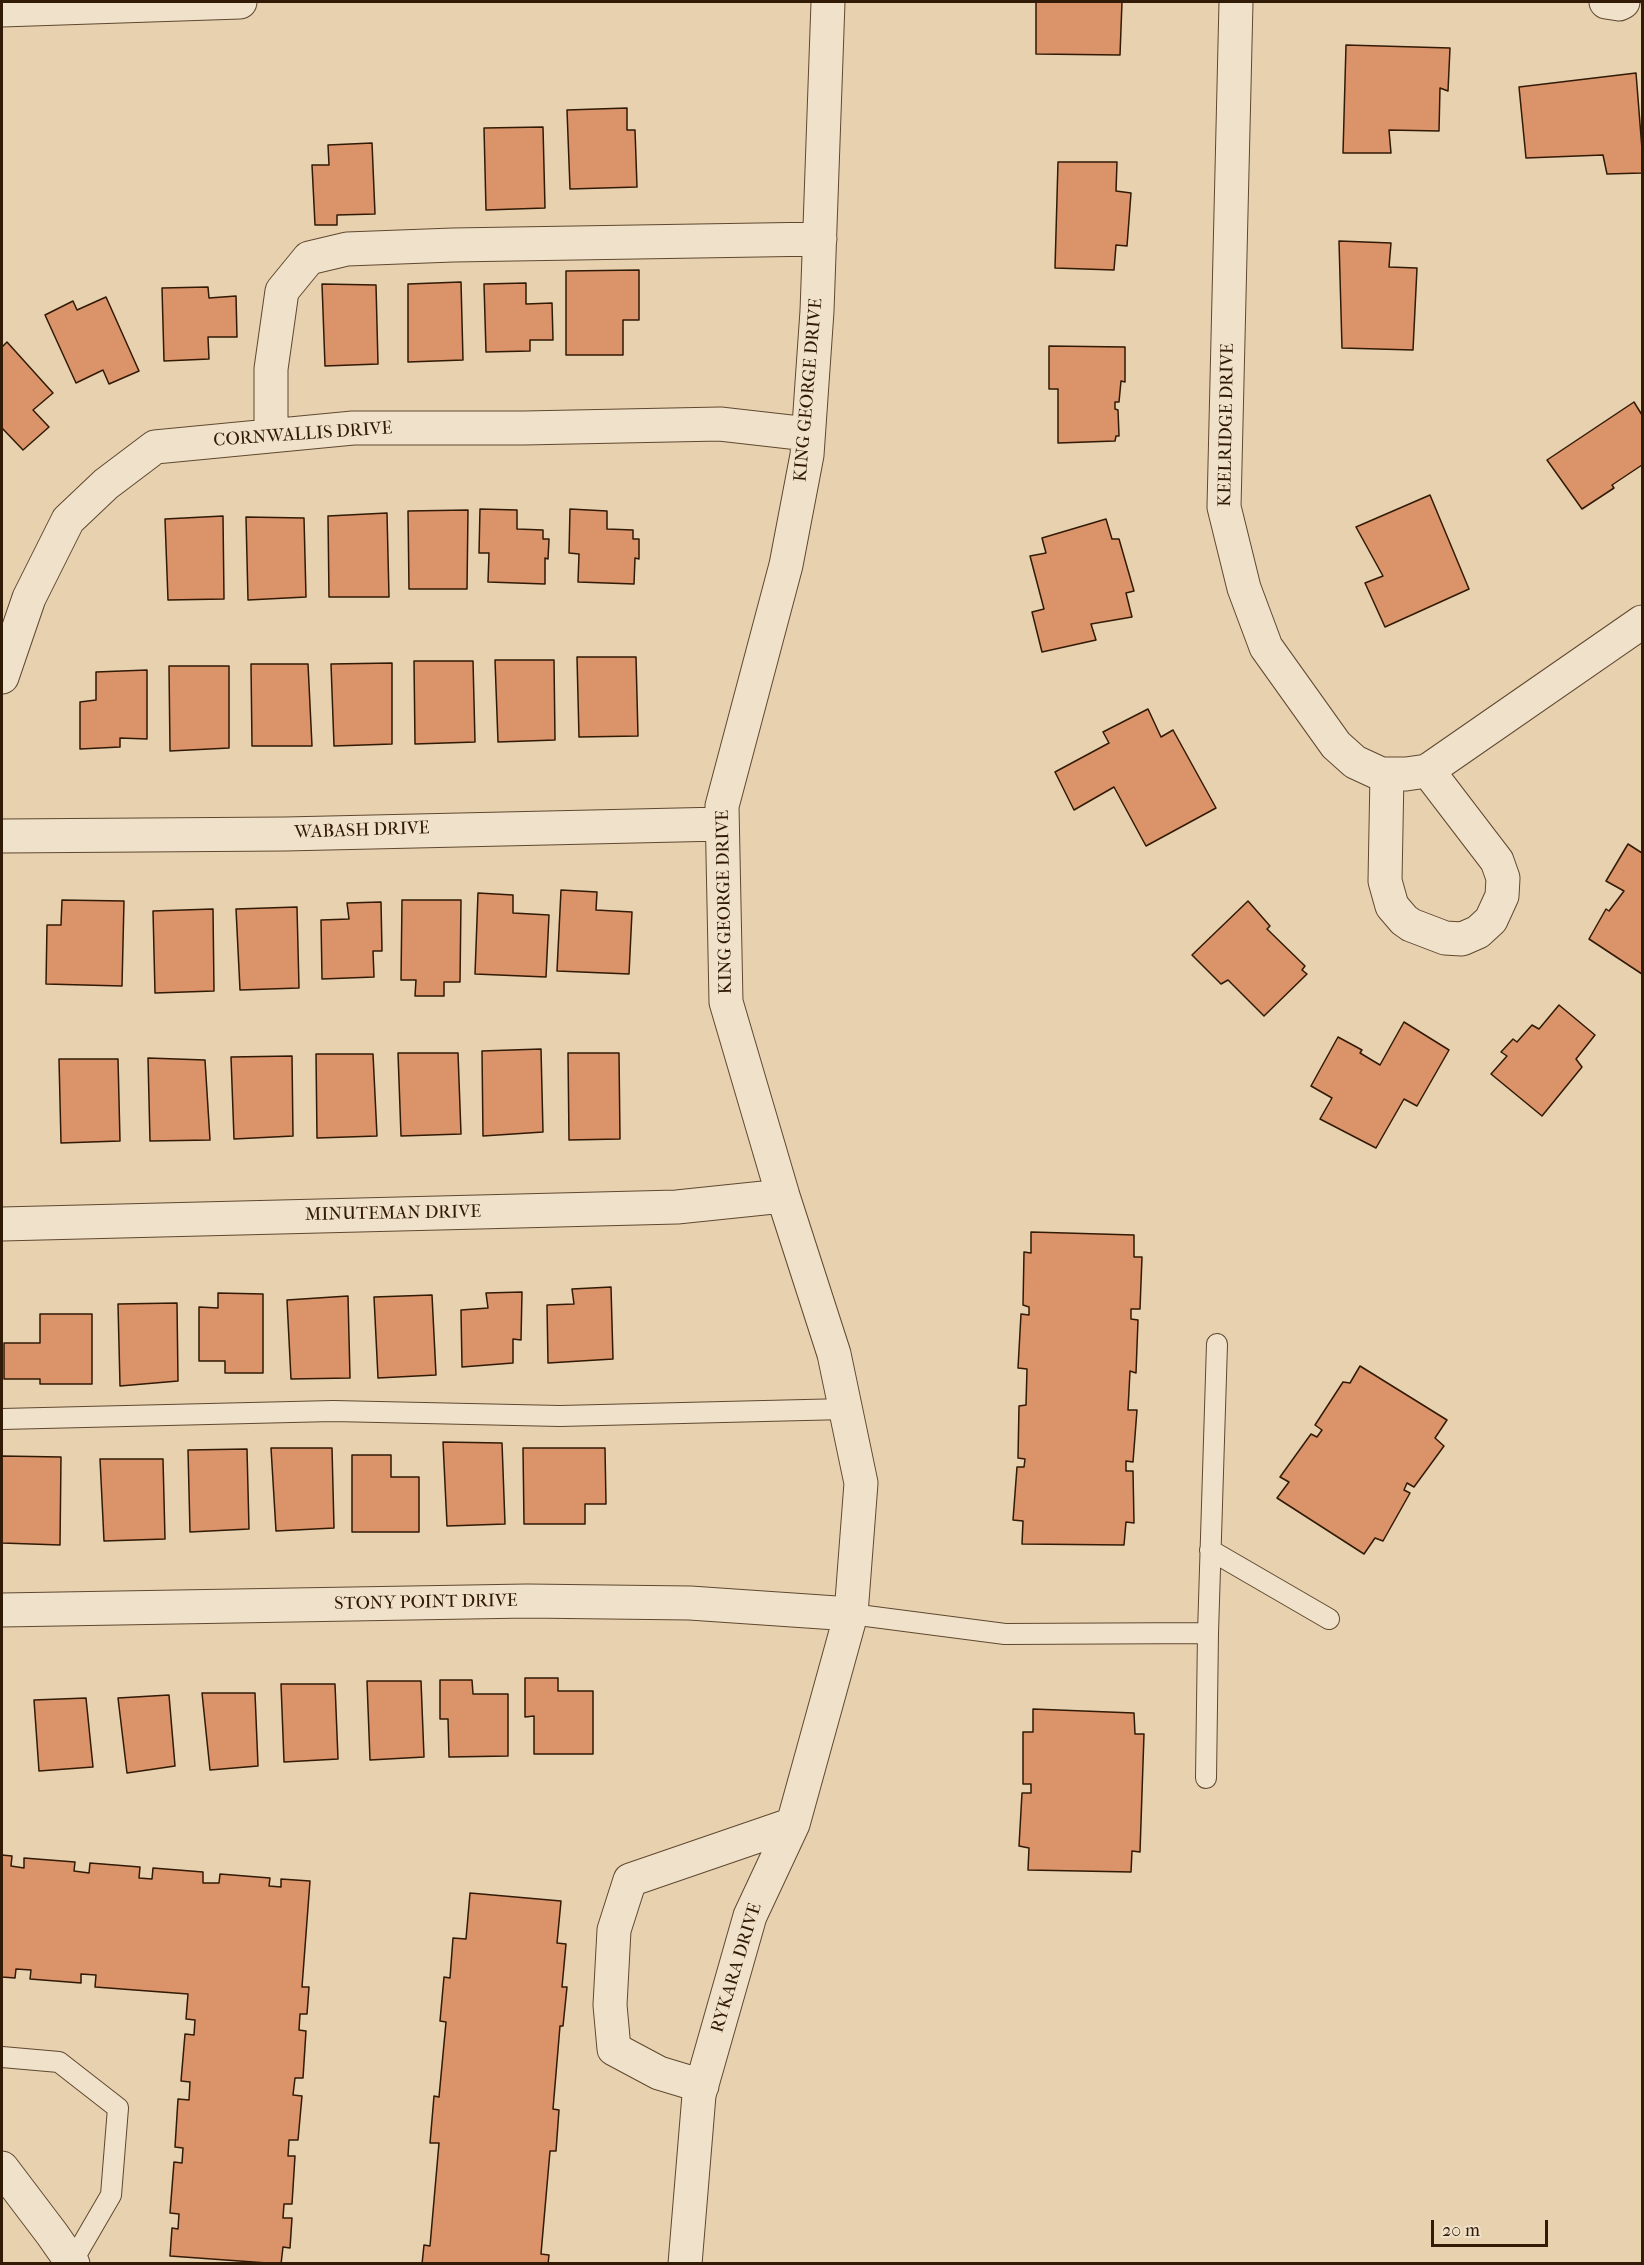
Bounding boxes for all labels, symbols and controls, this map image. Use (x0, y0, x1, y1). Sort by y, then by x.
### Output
street label: KING GEORGE DRIVE (790, 297, 828, 483)
street label: KEELRIDGE DRIVE (1215, 343, 1239, 507)
street label: CORNWALLIS DRIVE (213, 418, 393, 452)
street label: KING GEORGE DRIVE (713, 810, 737, 994)
street label: WABASH DRIVE (294, 818, 430, 844)
street label: MINUTEMAN DRIVE (305, 1202, 481, 1226)
street label: STONY POINT DRIVE (334, 1591, 518, 1615)
street label: RYKARA DRIVE (707, 1901, 767, 2035)
scale bar (1434, 2208, 1551, 2246)
text: 20 m (1442, 2220, 1480, 2241)

